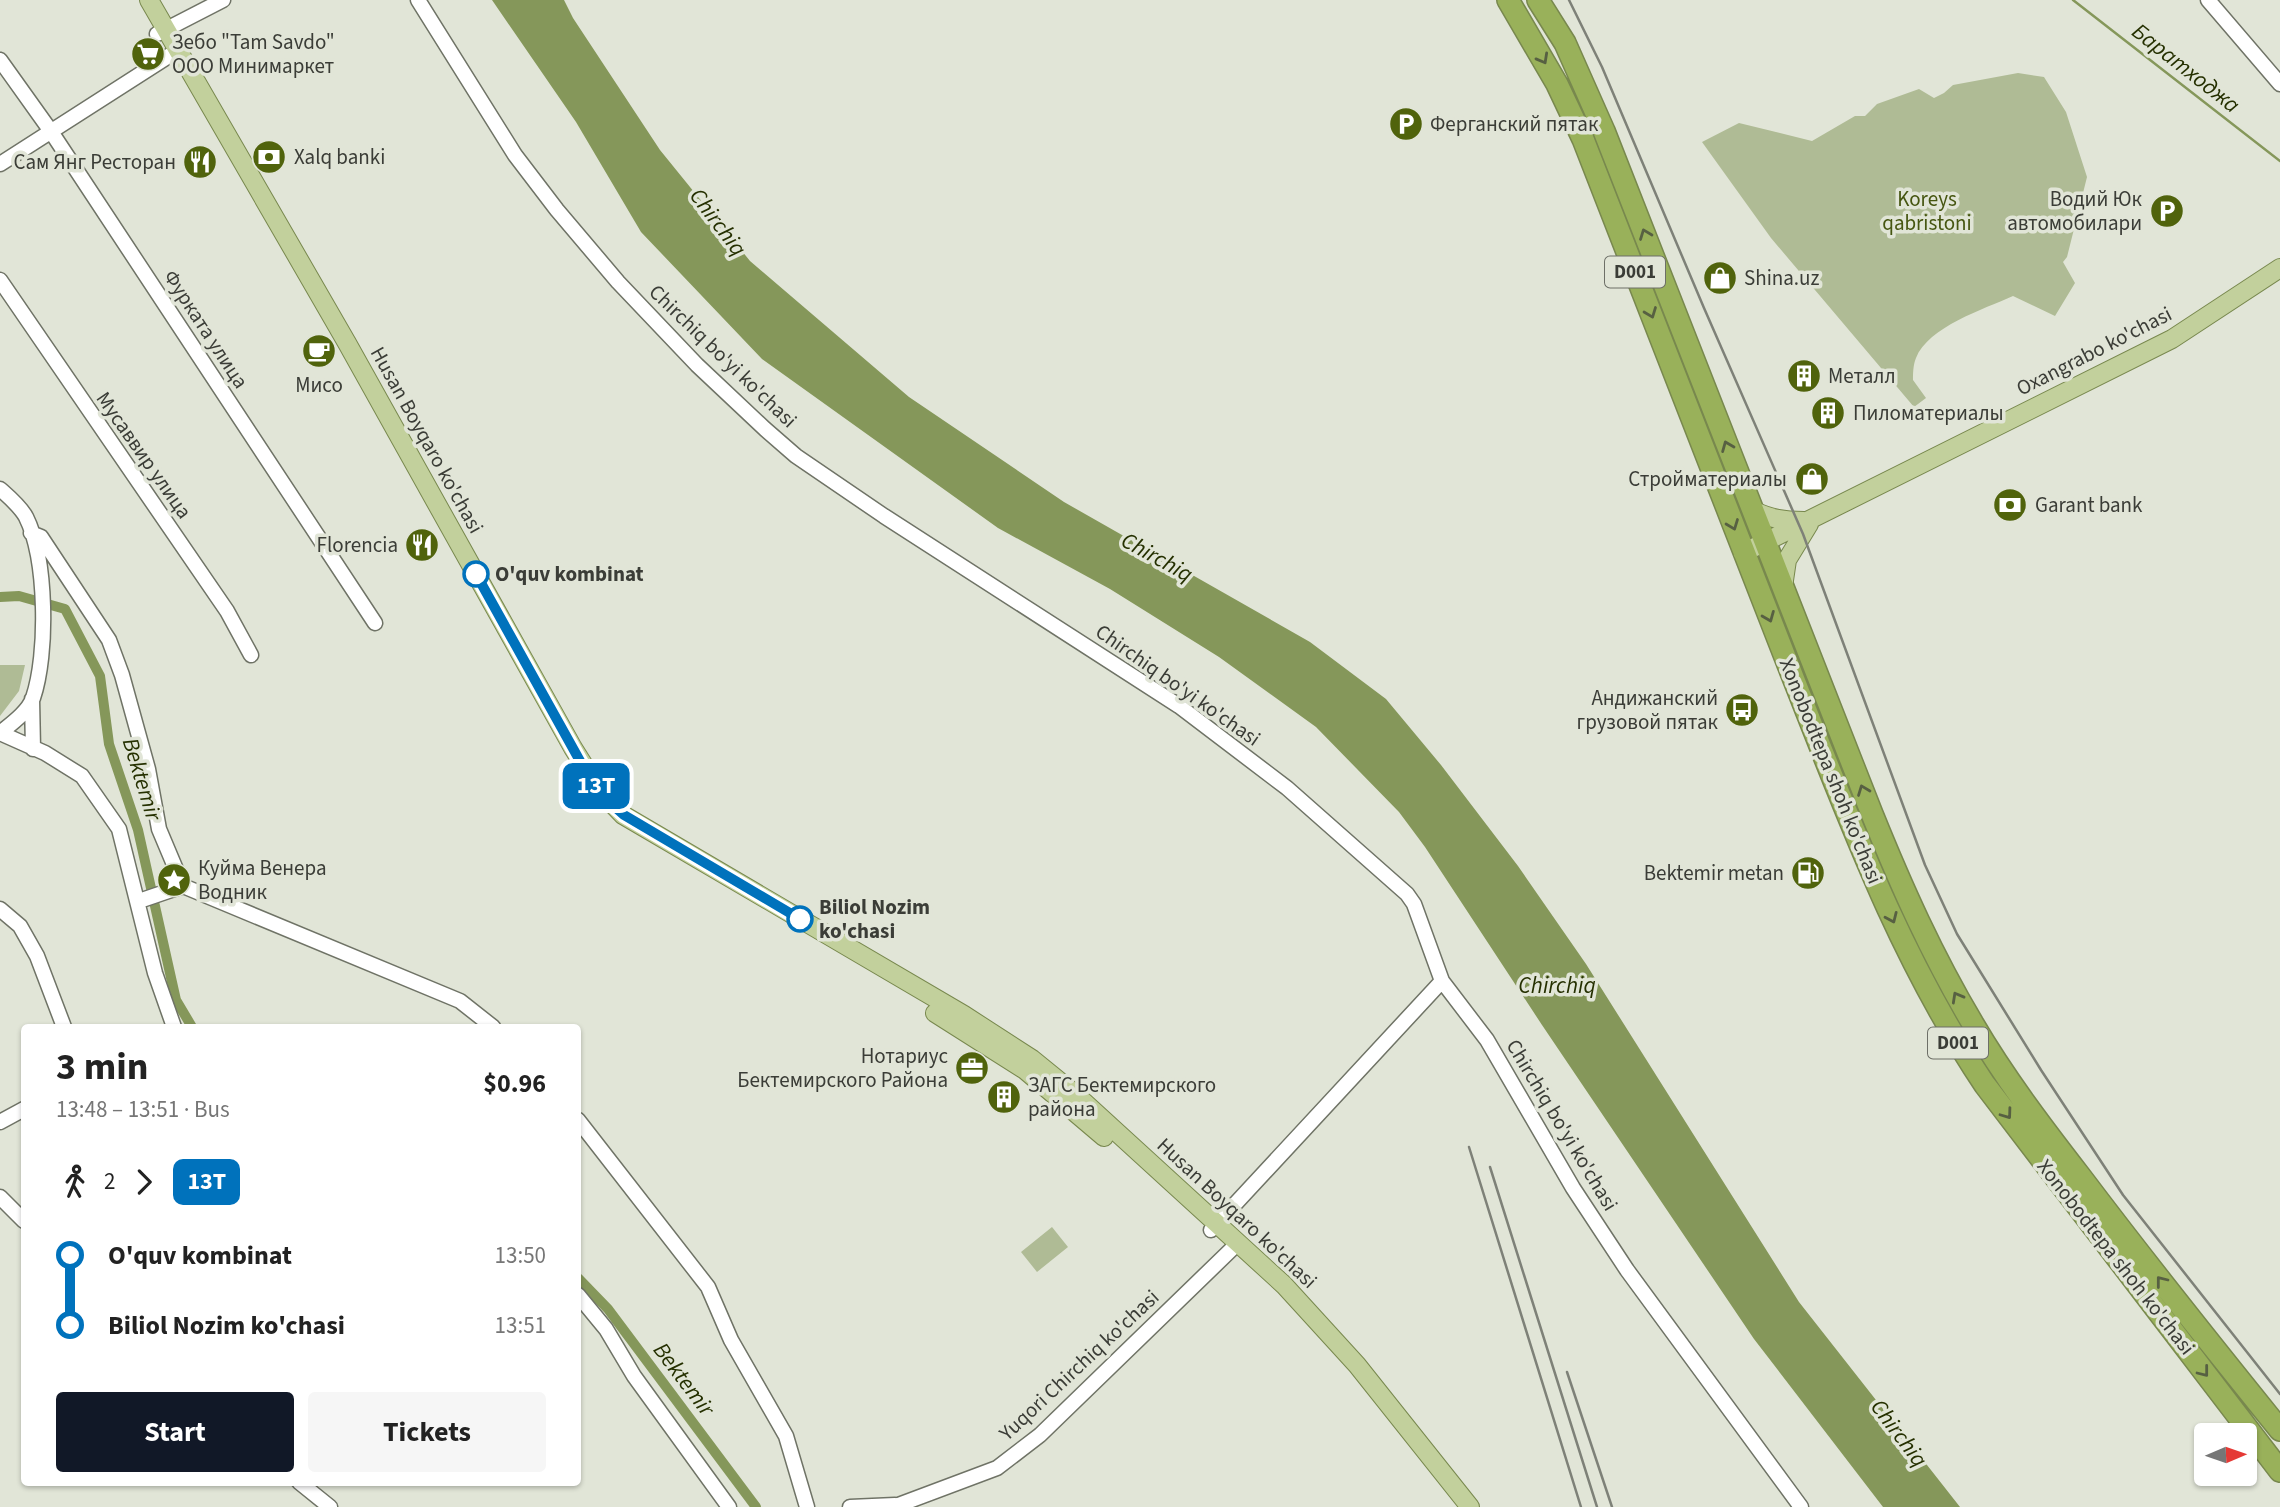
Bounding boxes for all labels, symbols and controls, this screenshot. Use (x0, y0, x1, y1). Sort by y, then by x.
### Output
water label: Баратходжа (2125, 15, 2247, 121)
place label: Зебо "Tam Savdo" ООО Минимаркет (172, 27, 335, 81)
supermarket icon: Зебо "Tam Savdo" ООО Минимаркет (129, 35, 167, 73)
one-way arrow (1535, 51, 1548, 64)
parking icon: Ферганский пятак (1387, 105, 1425, 143)
place label: Ферганский пятак (1430, 109, 1599, 139)
bank icon: Xalq banki (250, 138, 288, 176)
place label: Xalq banki (294, 142, 385, 172)
restaurant icon: Сам Янг Ресторан (181, 143, 219, 181)
place label: Сам Янг Ресторан (13, 147, 176, 177)
water label: Chirchiq (681, 181, 755, 263)
park label: Koreys qabristoni (1882, 184, 1972, 238)
place label: Водий Юк автомобилари (2007, 184, 2143, 238)
parking icon: Водий Юк автомобилари (2148, 192, 2186, 230)
one-way arrow (1640, 228, 1654, 240)
road number: D001 (1605, 256, 1665, 288)
shop icon: Shina.uz (1701, 259, 1739, 297)
place label: Shina.uz (1744, 263, 1820, 293)
street label: Фурката улица (156, 264, 256, 394)
street label: Chirchiq bo'yi ko'chasi (642, 277, 804, 435)
street label: Oxangrabo ko'chasi (2011, 299, 2177, 403)
one-way arrow (1642, 307, 1656, 319)
cafe icon: Мисо (300, 332, 338, 370)
street label: Husan Boyqaro ko'chasi (363, 341, 491, 539)
building icon: Металл (1785, 357, 1823, 395)
place label: Металл (1828, 361, 1896, 391)
place label: Мисо (295, 370, 343, 400)
street label: Мусаввир улица (89, 385, 199, 525)
building icon: Пиломатериалы (1809, 394, 1847, 432)
place label: Пиломатериалы (1853, 398, 2004, 428)
one-way arrow (1722, 441, 1736, 453)
shop icon: Стройматериалы (1793, 460, 1831, 498)
place label: Стройматериалы (1628, 464, 1787, 494)
bank icon: Garant bank (1991, 486, 2029, 524)
place label: Garant bank (2035, 490, 2143, 520)
one-way arrow (1724, 519, 1738, 531)
water label: Chirchiq (1115, 524, 1199, 590)
restaurant icon: Florencia (403, 526, 441, 564)
place label: Florencia (317, 530, 398, 560)
place label: O'quv kombinat (495, 559, 644, 589)
marker: O'quv kombinat (463, 561, 489, 587)
one-way arrow (1760, 610, 1774, 622)
street label: Chirchiq bo'yi ko'chasi (1089, 617, 1267, 753)
street label: Xonobodtepa shoh ko'chasi (1772, 654, 1890, 888)
place label: Андижанский грузовой пятак (1577, 683, 1719, 737)
bus stop icon: Андижанский грузовой пятак (1723, 691, 1761, 729)
water label: Bektemir (114, 734, 171, 825)
line badge: 13Т (556, 763, 636, 809)
text: 13Т (577, 768, 615, 803)
one-way arrow (1857, 785, 1871, 797)
place label: Куйма Венера Водник (198, 853, 326, 907)
fuel station icon: Bektemir metan (1789, 854, 1827, 892)
place label: Bektemir metan (1644, 858, 1784, 888)
place icon: Куйма Венера Водник (155, 861, 193, 899)
place label: Biliol Nozim ko'chasi (819, 892, 930, 946)
marker: Biliol Nozim ko'chasi (787, 906, 813, 932)
one-way arrow (1884, 911, 1898, 923)
water label: Chirchiq (1518, 969, 1596, 1002)
one-way arrow (1952, 992, 1965, 1004)
road number: D001 (1928, 1028, 1988, 1058)
street label: Chirchiq bo'yi ko'chasi (1499, 1034, 1625, 1216)
text: 3 min (56, 1040, 148, 1094)
place label: Нотариус Бектемирского Района (737, 1041, 948, 1095)
office icon: Нотариус Бектемирского Района (953, 1049, 991, 1087)
text: $0.96 (483, 1065, 546, 1102)
place label: ЗАГС Бектемирского района (1028, 1070, 1216, 1124)
building icon: ЗАГС Бектемирского района (985, 1078, 1023, 1116)
text: 13:48 – 13:51 · Bus (56, 1093, 230, 1126)
one-way arrow (1998, 1106, 2011, 1118)
street label: Husan Boyqaro ko'chasi (1150, 1131, 1324, 1295)
street label: Xonobodtepa shoh ko'chasi (2030, 1153, 2202, 1361)
icon: walk (56, 1163, 94, 1201)
icon: forward (125, 1163, 163, 1201)
text: 13Т (187, 1164, 226, 1199)
text: 2 (104, 1165, 115, 1198)
text: O'quv kombinat (108, 1237, 292, 1274)
text: 13:50 (495, 1239, 546, 1272)
one-way arrow (2156, 1276, 2169, 1289)
street label: Yuqori Chirchiq ko'chasi (992, 1283, 1166, 1448)
text: Biliol Nozim ko'chasi (108, 1307, 345, 1344)
text: 13:51 (495, 1309, 546, 1342)
water label: Bektemir (645, 1335, 723, 1424)
one-way arrow (2196, 1365, 2209, 1377)
button: Start (56, 1392, 294, 1472)
button: Tickets (308, 1392, 546, 1472)
water label: Chirchiq (1862, 1392, 1936, 1474)
north arrow (2194, 1423, 2258, 1486)
map controls (2194, 1423, 2257, 1486)

